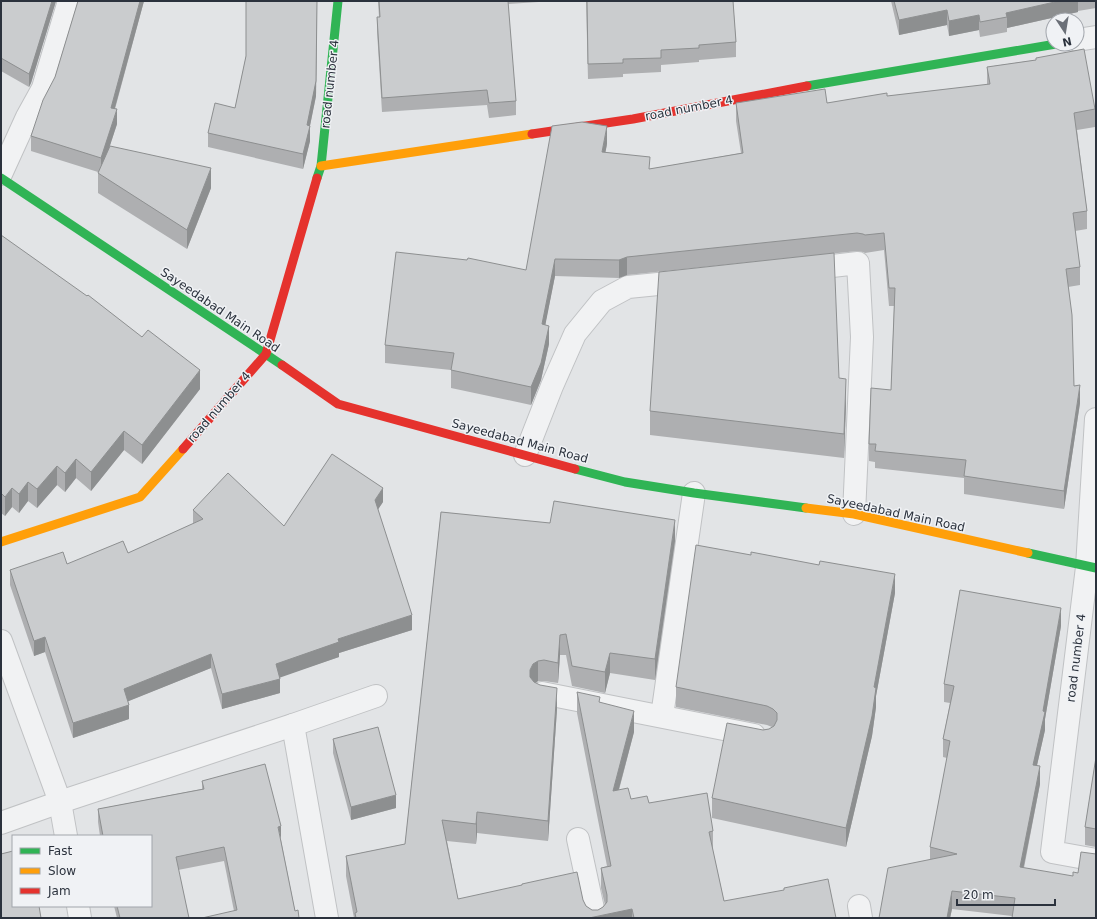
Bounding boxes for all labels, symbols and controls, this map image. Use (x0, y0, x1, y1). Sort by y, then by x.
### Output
north arrow (1045, 12, 1085, 52)
text: N (1061, 34, 1073, 49)
street label: road number 4 (318, 39, 342, 129)
street label: road number 4 (644, 93, 734, 123)
street label: Sayeedabad Main Road (158, 265, 282, 355)
street label: road number 4 (184, 369, 254, 445)
street label: Sayeedabad Main Road (450, 416, 590, 466)
street label: Sayeedabad Main Road (826, 492, 966, 534)
street label: road number 4 (1064, 613, 1088, 703)
legend (12, 835, 152, 907)
text: Fast (48, 844, 72, 858)
text: Slow (48, 864, 76, 878)
scale bar (957, 881, 1055, 907)
text: Jam (47, 884, 71, 898)
text: 20 m (963, 888, 994, 902)

